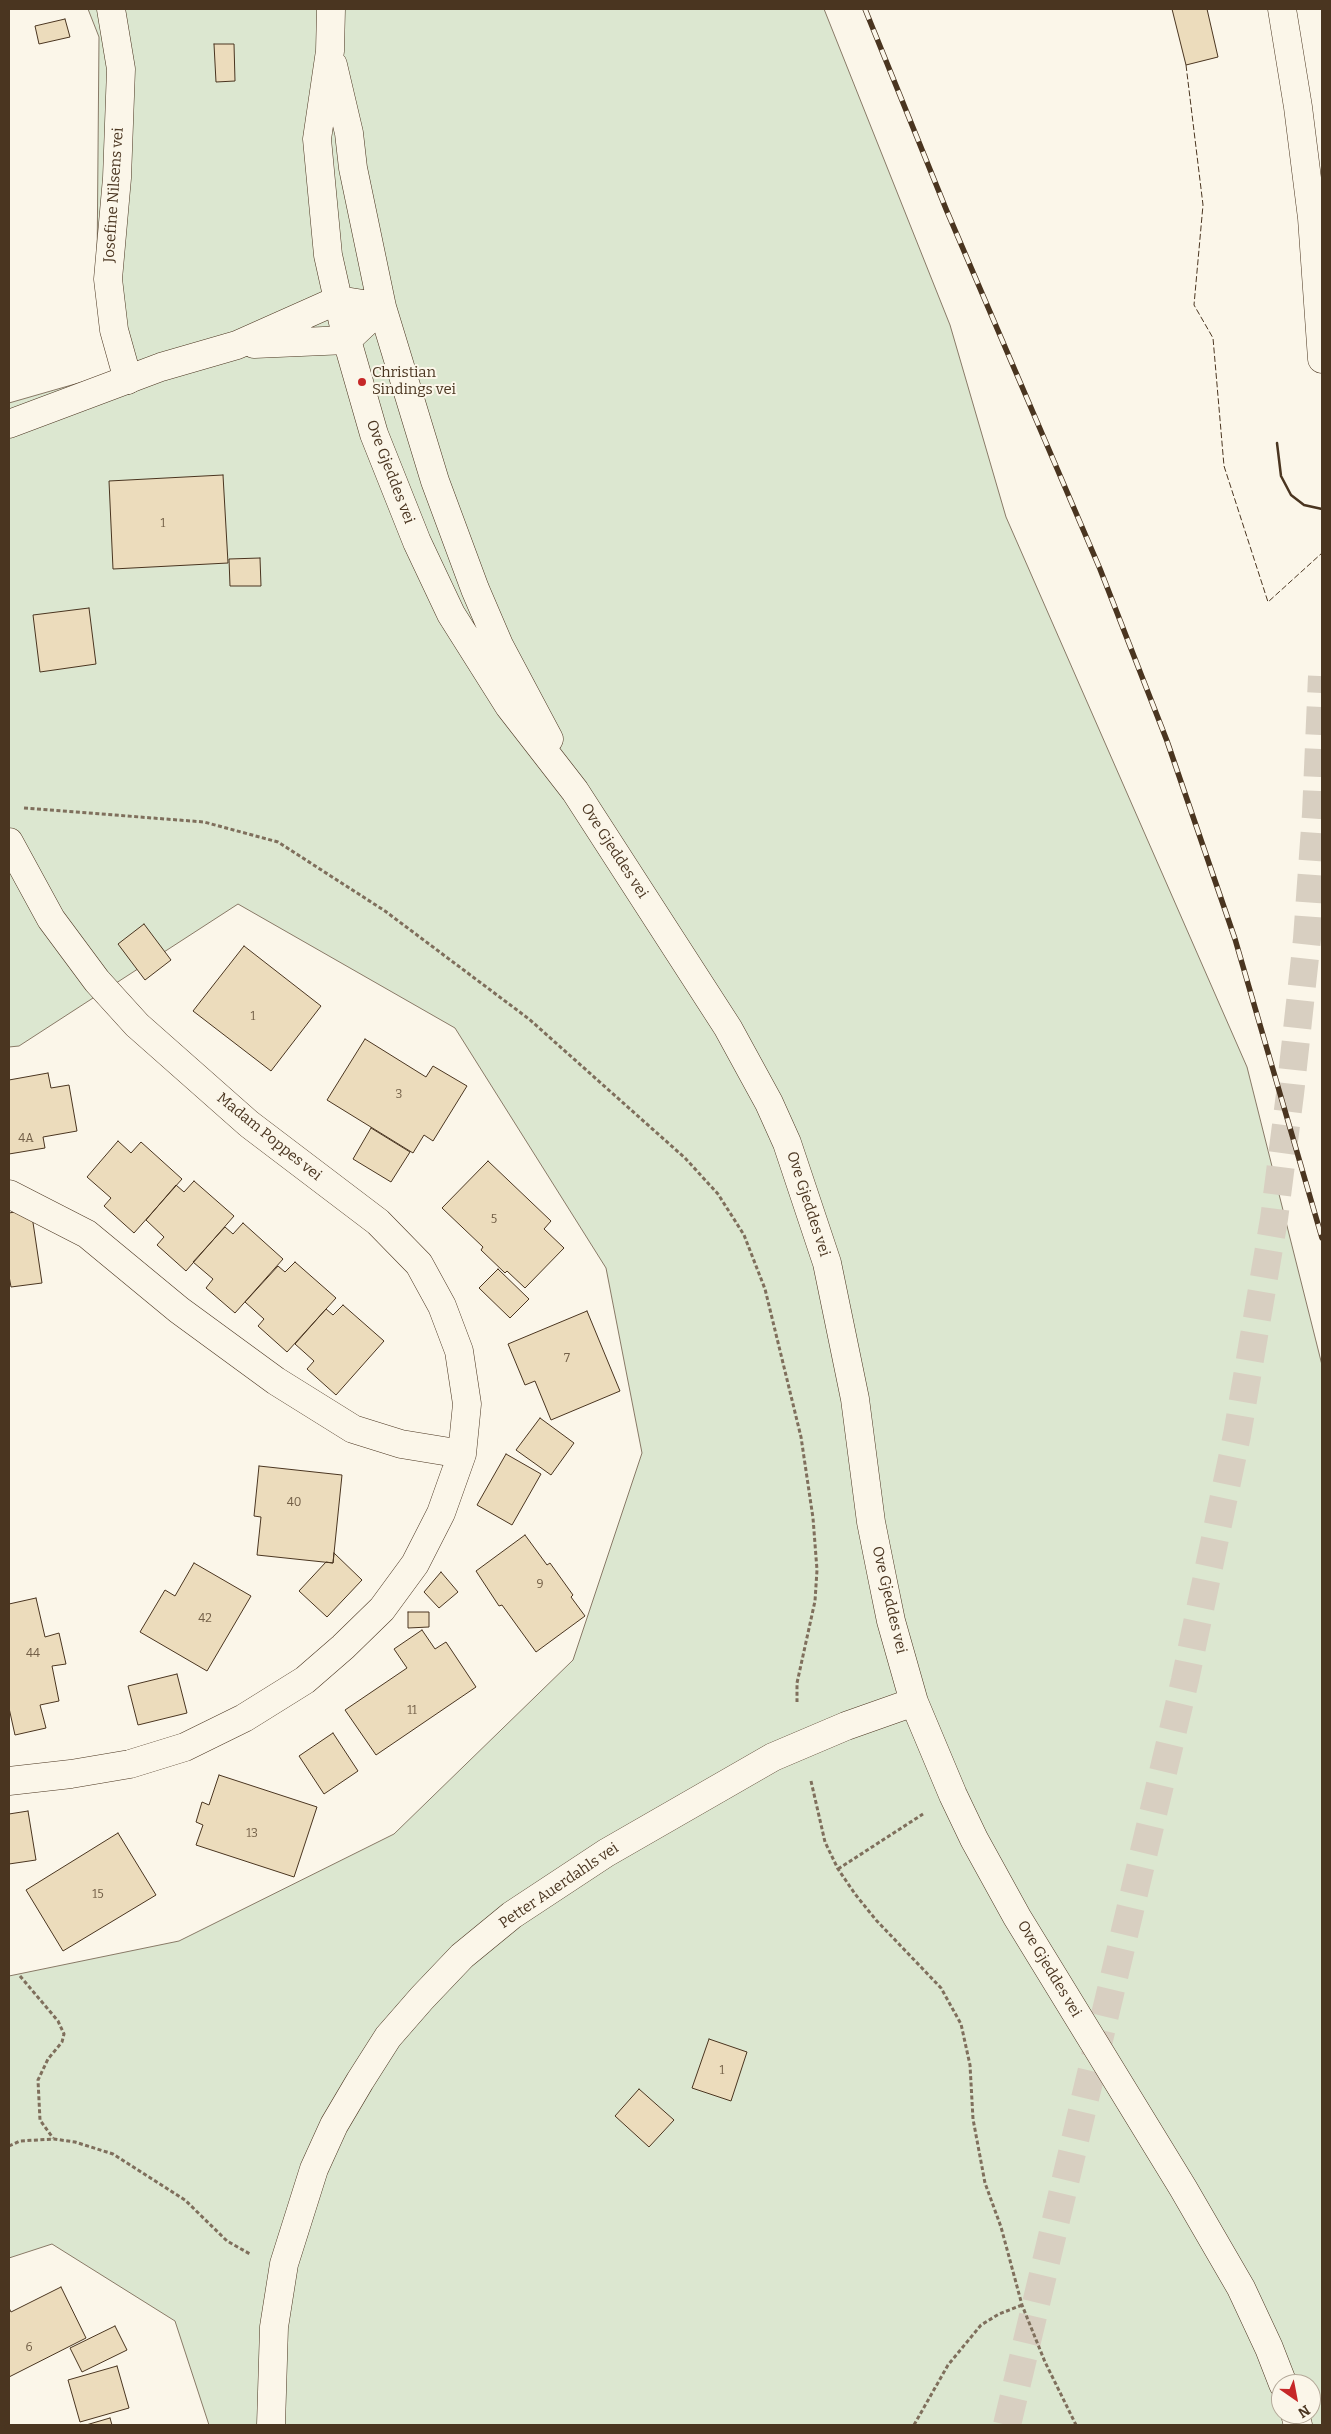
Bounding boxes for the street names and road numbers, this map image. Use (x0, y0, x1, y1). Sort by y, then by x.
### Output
street label: Josefine Nilsens vei (100, 127, 128, 263)
street label: Ove Gjeddes vei (362, 418, 418, 526)
street label: Ove Gjeddes vei (577, 800, 651, 902)
street label: Madam Poppes vei (213, 1089, 325, 1185)
street label: Ove Gjeddes vei (783, 1149, 833, 1259)
street label: Ove Gjeddes vei (868, 1545, 910, 1655)
street label: Petter Auerdahls vei (496, 1839, 622, 1933)
street label: Ove Gjeddes vei (1013, 1917, 1085, 2021)

